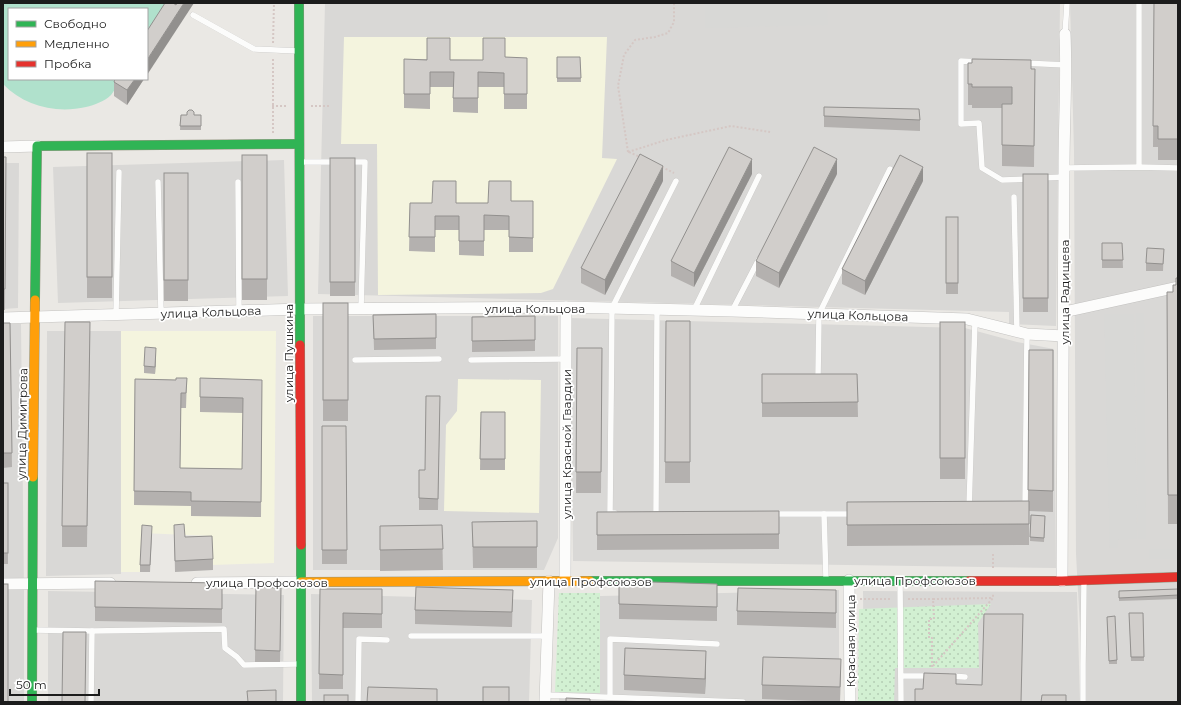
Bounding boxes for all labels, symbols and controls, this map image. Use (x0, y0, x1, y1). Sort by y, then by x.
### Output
legend (8, 8, 148, 80)
text: Свободно (44, 16, 107, 31)
text: Медленно (44, 36, 110, 51)
text: Пробка (44, 56, 92, 71)
street label: улица Радищева (1057, 240, 1072, 345)
street label: улица Кольцова (484, 301, 585, 316)
street label: улица Кольцова (159, 303, 262, 321)
street label: улица Пушкина (281, 304, 296, 403)
street label: улица Кольцова (806, 306, 909, 324)
street label: улица Димитрова (14, 368, 30, 481)
street label: улица Красной Гвардии (559, 369, 574, 520)
street label: улица Профсоюзов (853, 573, 976, 588)
street label: улица Профсоюзов (529, 574, 652, 589)
street label: улица Профсоюзов (205, 575, 328, 590)
street label: Красная улица (843, 594, 858, 688)
scale bar (10, 671, 99, 697)
text: 50 m (16, 677, 47, 692)

